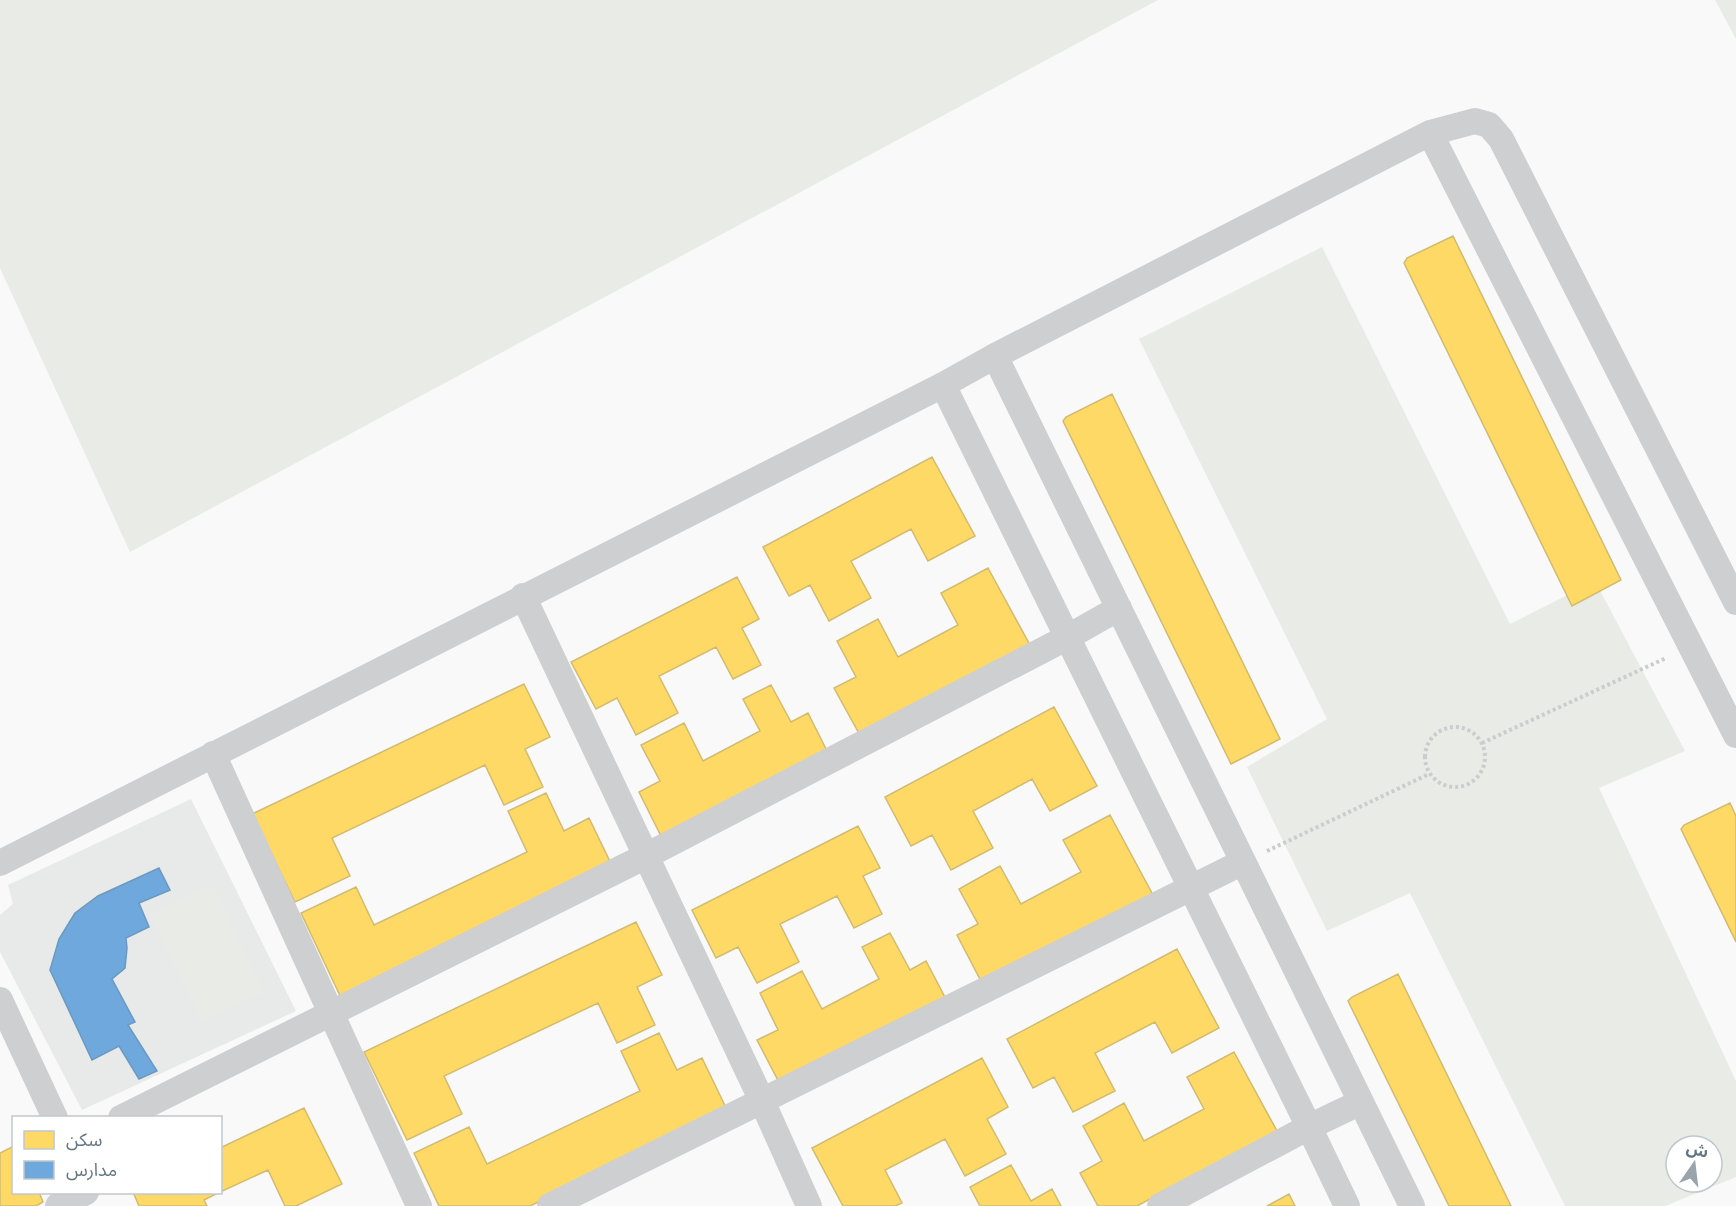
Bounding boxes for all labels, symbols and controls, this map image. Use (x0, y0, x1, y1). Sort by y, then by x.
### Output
legend (12, 1116, 222, 1194)
text: سكن (66, 1128, 102, 1152)
north arrow (1664, 1134, 1724, 1194)
text: ش (1684, 1137, 1711, 1163)
text: مدارس (66, 1158, 117, 1182)

